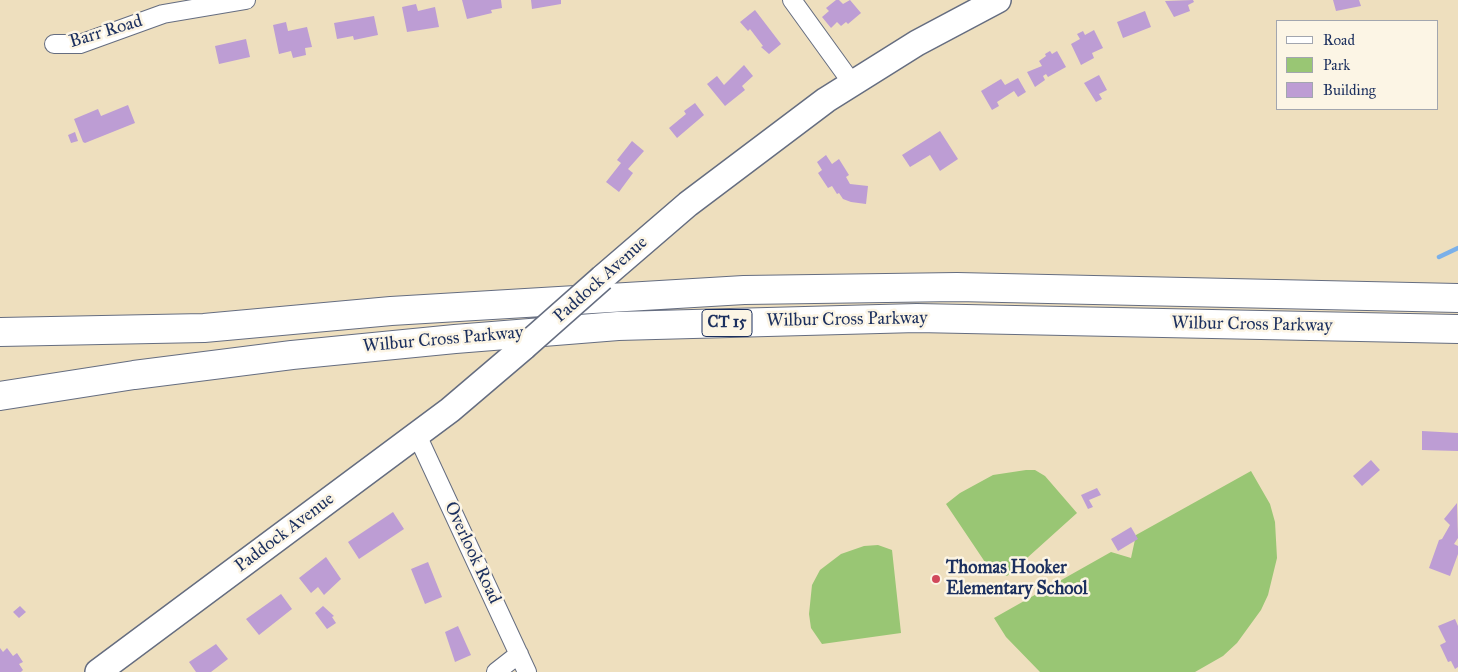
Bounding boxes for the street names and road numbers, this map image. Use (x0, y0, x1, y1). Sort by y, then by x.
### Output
street label: Barr Road (67, 11, 145, 53)
street label: Paddock Avenue (550, 232, 652, 328)
street label: Wilbur Cross Parkway (766, 308, 928, 332)
road number: CT 15 (702, 309, 752, 336)
street label: Wilbur Cross Parkway (1171, 313, 1333, 337)
street label: Wilbur Cross Parkway (362, 322, 524, 358)
street label: Paddock Avenue (231, 489, 339, 577)
street label: Overlook Road (439, 499, 505, 607)

